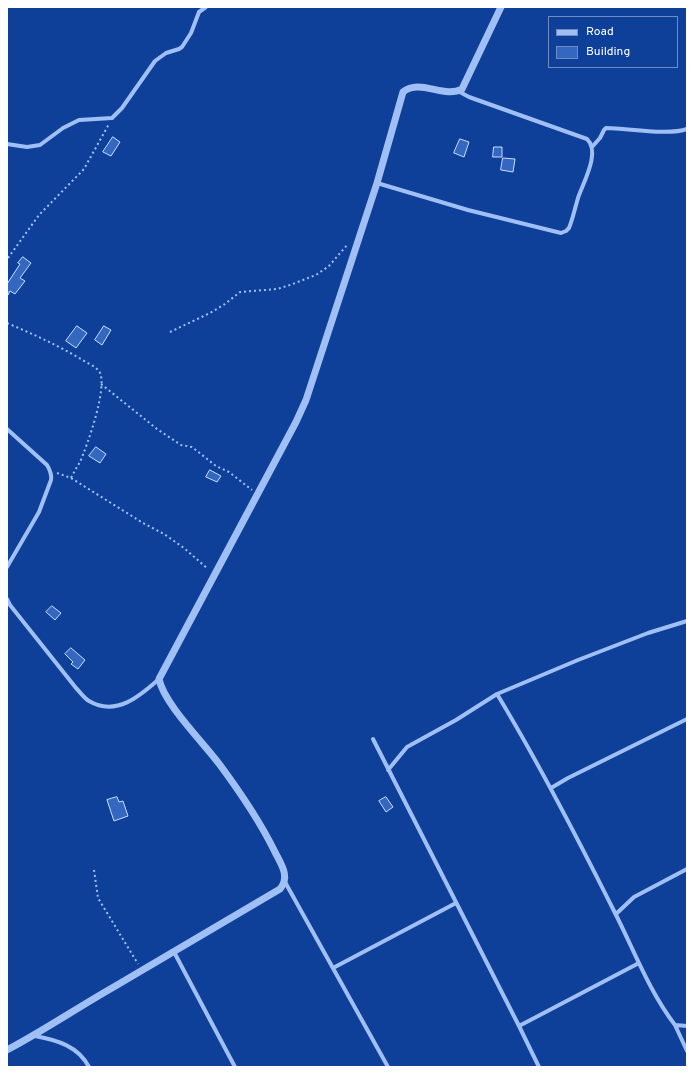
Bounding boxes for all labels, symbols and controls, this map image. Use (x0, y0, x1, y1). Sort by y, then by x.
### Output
legend (548, 16, 678, 68)
text: Road (586, 24, 614, 40)
text: Building (586, 44, 630, 60)

